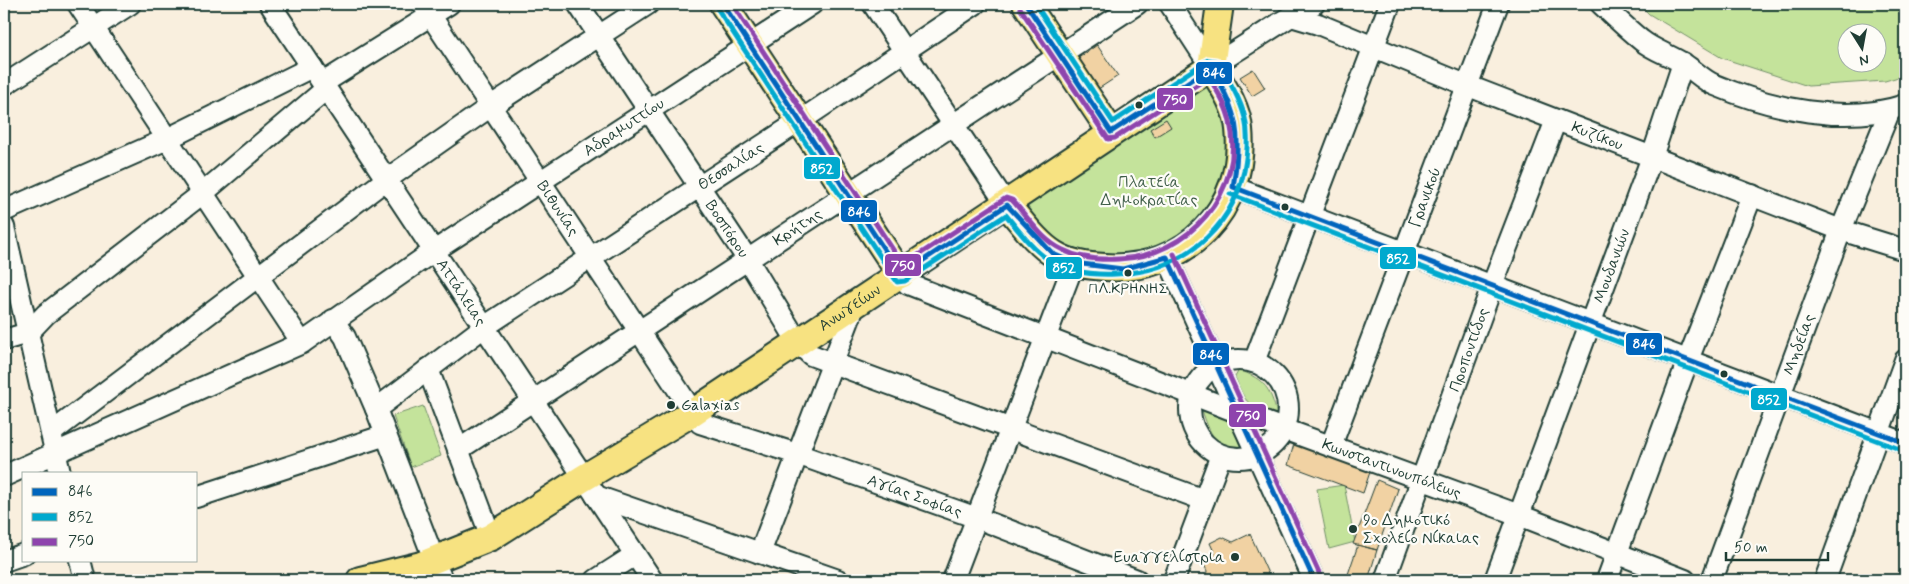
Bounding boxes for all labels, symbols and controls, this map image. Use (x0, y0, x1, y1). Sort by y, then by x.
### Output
north arrow (1836, 22, 1886, 72)
text: N (1858, 50, 1871, 70)
line badge: 846 (1195, 61, 1233, 85)
text: 846 (1203, 64, 1226, 82)
line badge: 750 (1156, 87, 1194, 111)
text: 750 (1163, 91, 1187, 109)
street label: Αδραμυττίου (579, 93, 668, 161)
unlabelled marker (1134, 100, 1144, 110)
street label: Κυζίκου (1568, 116, 1626, 155)
street label: Θεσσαλίας (694, 137, 768, 195)
line badge: 852 (803, 156, 841, 180)
text: 852 (810, 160, 835, 178)
street label: Γρανικού (1404, 164, 1446, 230)
park label: Πλατεία Δημοκρατίας (1100, 172, 1198, 211)
street label: Βιθυνίας (532, 177, 584, 240)
street label: Βοσπόρου (701, 196, 754, 262)
line badge: 846 (840, 199, 878, 223)
unlabelled marker (1280, 202, 1290, 212)
street label: Κρήτης (769, 203, 826, 251)
text: 846 (848, 203, 871, 221)
street label: Μουδανιών (1588, 226, 1635, 306)
line badge: 852 (1379, 246, 1417, 270)
text: 852 (1386, 250, 1411, 268)
line badge: 750 (884, 253, 922, 277)
street label: Αττάλειας (431, 255, 491, 330)
line badge: 852 (1045, 256, 1083, 280)
text: 750 (891, 257, 915, 275)
text: 852 (1052, 259, 1077, 277)
marker: ΠΛ.ΚΡΗΝΗΣ (1123, 268, 1133, 278)
street label: Ανωγείων (815, 279, 885, 336)
place label: ΠΛ.ΚΡΗΝΗΣ (1088, 279, 1168, 299)
street label: Προποντίδος (1444, 305, 1494, 395)
street label: Μηδείας (1778, 311, 1820, 378)
line badge: 846 (1625, 332, 1663, 356)
text: 846 (1633, 335, 1656, 353)
line badge: 846 (1192, 342, 1230, 366)
text: 846 (1200, 346, 1223, 364)
unlabelled marker (1719, 369, 1729, 379)
line badge: 852 (1750, 387, 1788, 411)
text: 852 (1757, 391, 1782, 409)
place label: Galaxias (681, 395, 739, 416)
marker: Galaxias (665, 399, 677, 411)
line badge: 750 (1228, 403, 1267, 428)
text: 750 (1236, 407, 1260, 425)
street label: Κωνσταντινουπόλεως (1319, 433, 1464, 504)
street label: Αγίας Σοφίας (864, 469, 965, 522)
legend (22, 472, 198, 562)
text: 846 (68, 482, 93, 502)
text: 852 (68, 508, 93, 528)
place label: 9o Δημοτικό Σχολείο Νίκαιας (1363, 510, 1479, 549)
marker: 9o Δημοτικό Σχολείο Νίκαιας (1347, 523, 1359, 535)
scale bar (1726, 529, 1829, 561)
text: 750 (68, 532, 94, 552)
text: 50 m (1734, 538, 1768, 558)
place label: Ευαγγελίστρια (1114, 547, 1225, 568)
marker: Ευαγγελίστρια (1229, 551, 1241, 563)

